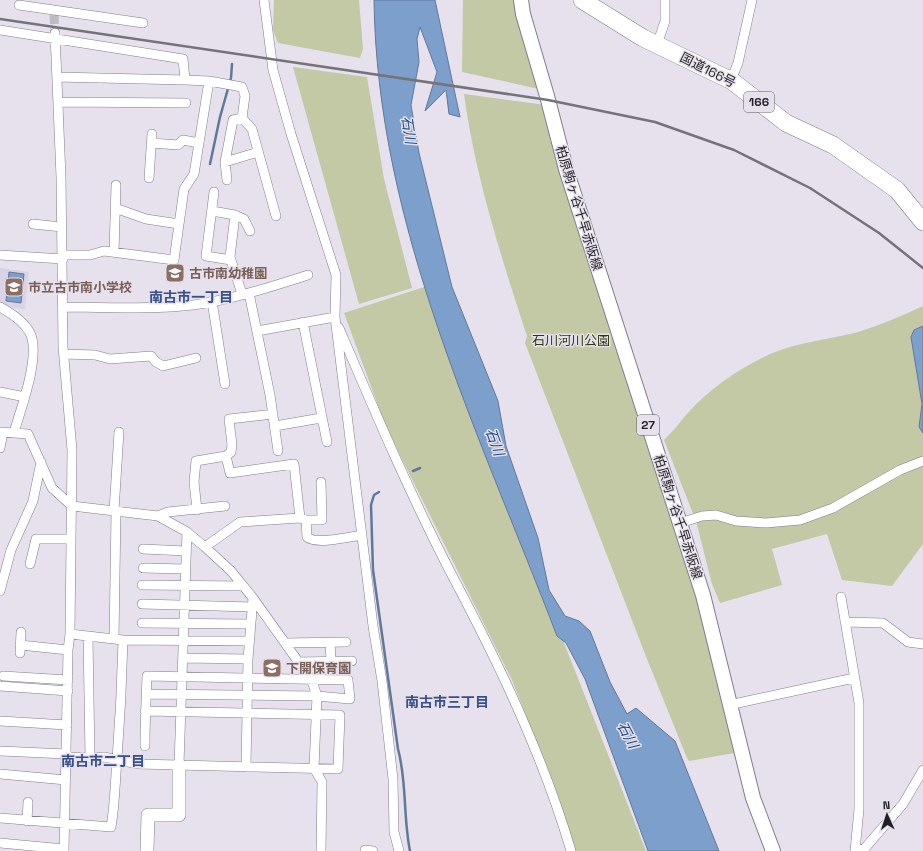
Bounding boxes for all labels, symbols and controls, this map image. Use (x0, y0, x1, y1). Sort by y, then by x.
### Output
street label: 国道166号 (677, 49, 739, 91)
road number: 166 (744, 92, 774, 112)
water label: 石川 (398, 115, 420, 147)
street label: 柏原駒ヶ谷千早赤阪線 (552, 143, 606, 273)
school or university icon: 古市南幼稚園 (164, 262, 186, 284)
place label: 古市南幼稚園 (189, 265, 267, 282)
school or university icon: 市立古市南小学校 (3, 276, 25, 298)
place label: 市立古市南小学校 (28, 279, 132, 296)
district label: 南古市一丁目 (149, 288, 233, 306)
park label: 石川河川公園 (532, 332, 610, 349)
road number: 27 (637, 415, 659, 435)
water label: 石川 (482, 426, 509, 460)
street label: 柏原駒ヶ谷千早赤阪線 (650, 453, 706, 581)
school or university icon: 下開保育園 (261, 657, 283, 679)
place label: 下開保育園 (286, 660, 351, 677)
district label: 南古市三丁目 (405, 693, 489, 711)
water label: 石川 (613, 718, 643, 753)
district label: 南古市二丁目 (61, 752, 145, 770)
north arrow (867, 795, 907, 835)
text: N (882, 798, 891, 812)

